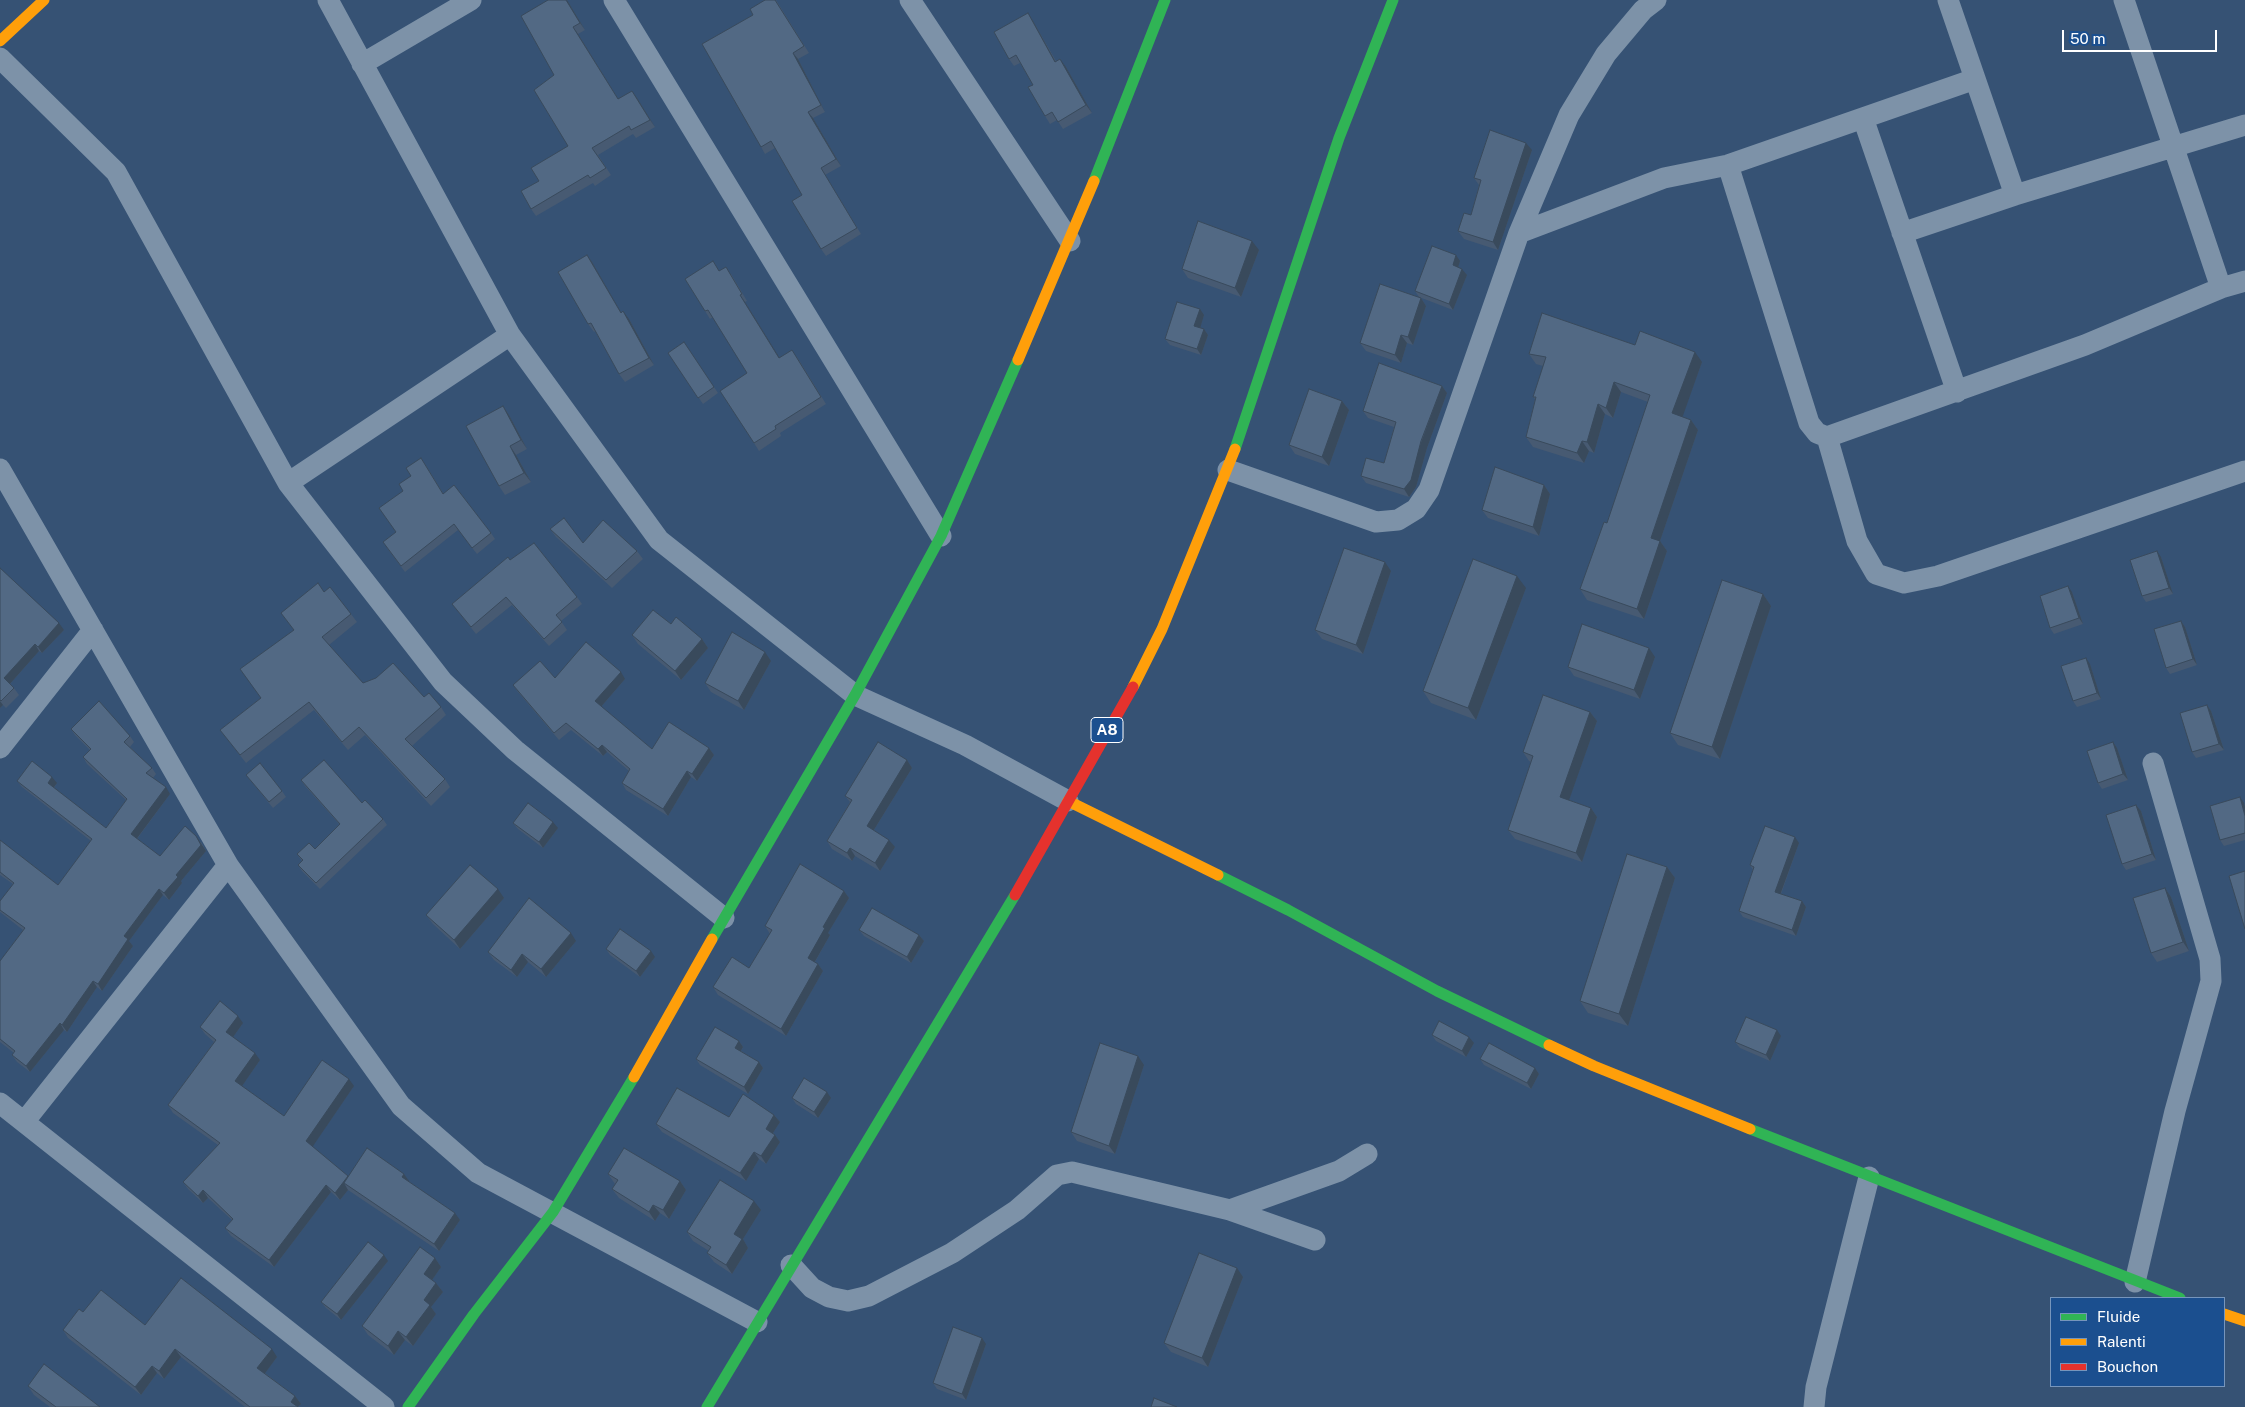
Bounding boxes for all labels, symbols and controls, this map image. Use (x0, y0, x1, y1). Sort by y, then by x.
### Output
scale bar (2065, 20, 2220, 52)
text: 50 m (2070, 30, 2105, 47)
road number: A8 (1091, 718, 1123, 742)
legend (2050, 1297, 2225, 1387)
text: Fluide (2097, 1308, 2140, 1325)
text: Ralenti (2097, 1333, 2146, 1350)
text: Bouchon (2097, 1358, 2158, 1375)

